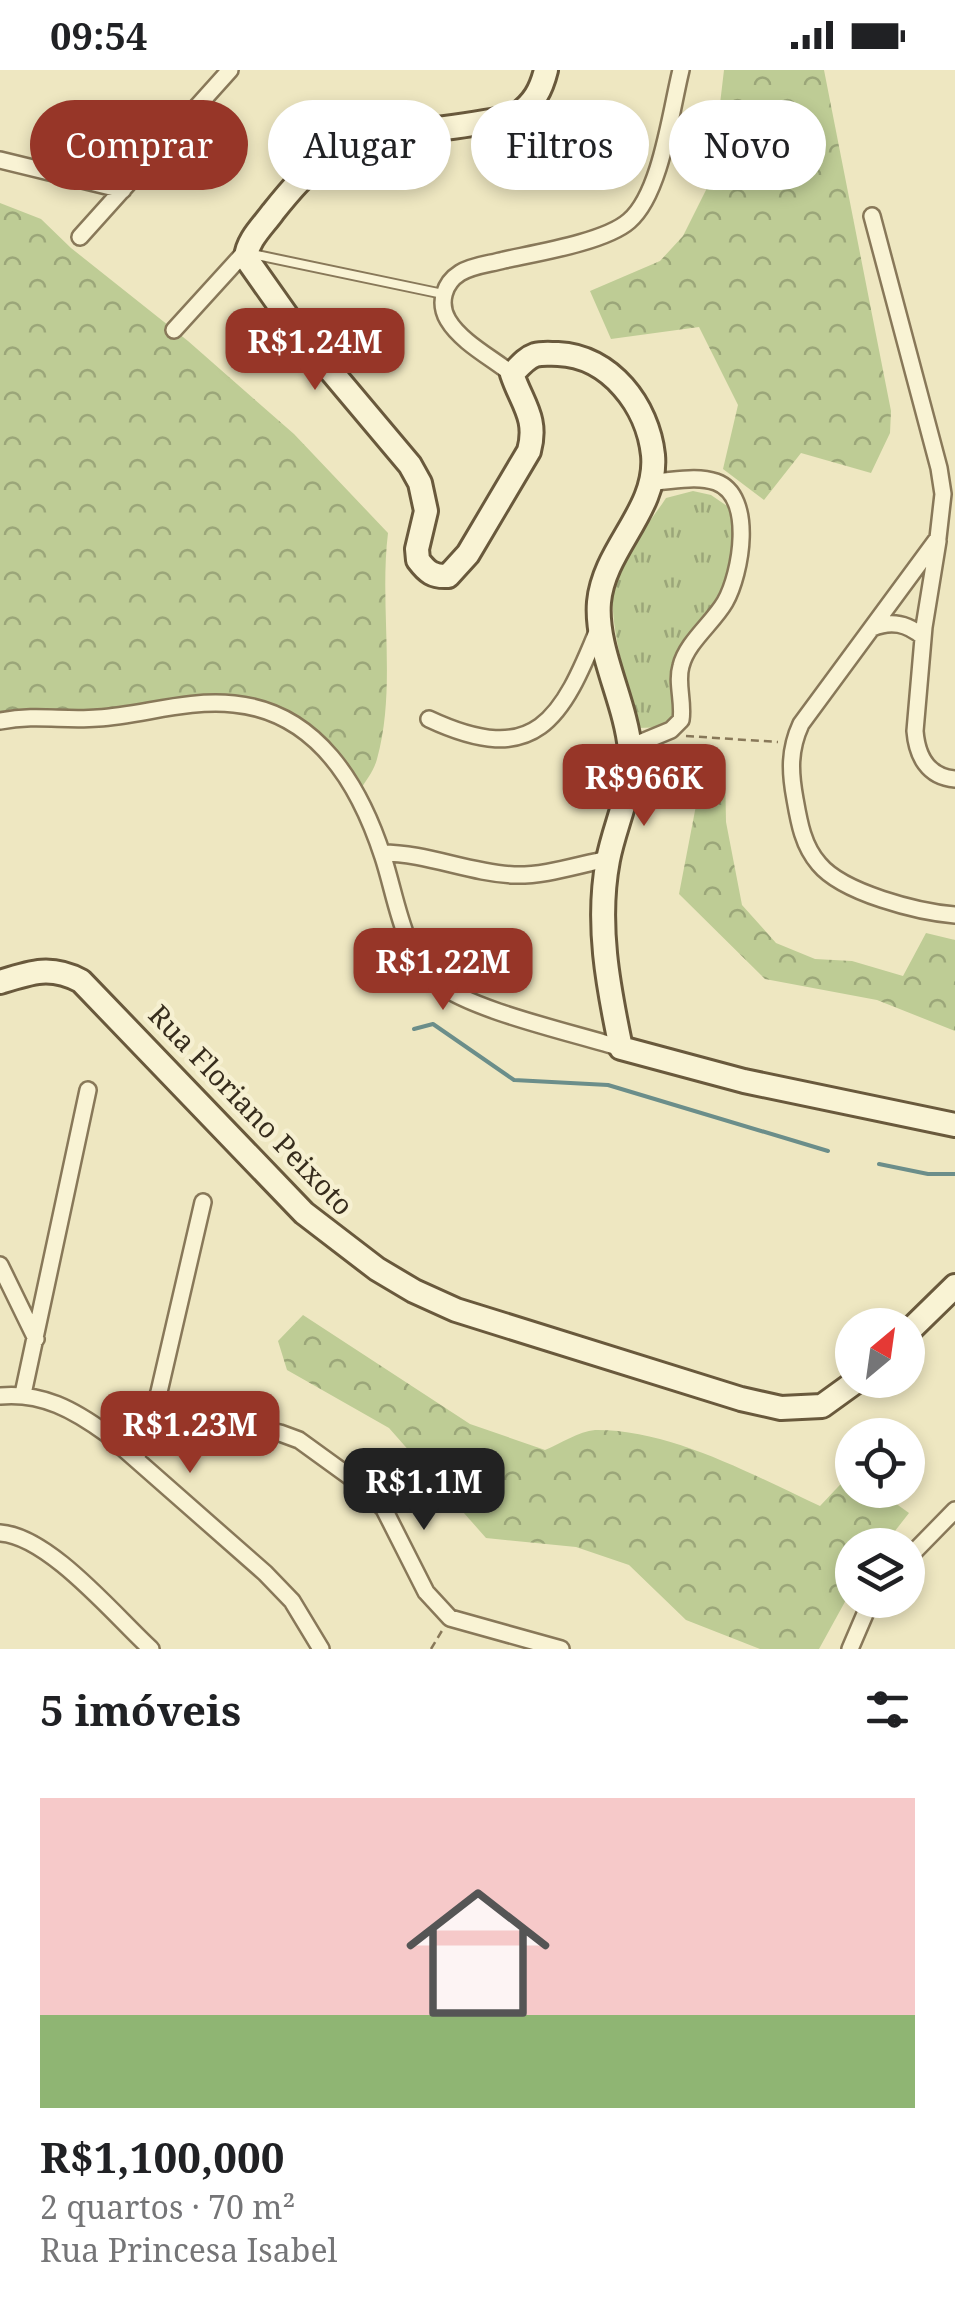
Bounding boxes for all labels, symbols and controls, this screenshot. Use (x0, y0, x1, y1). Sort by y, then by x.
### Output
text: 09:54 (50, 9, 147, 61)
chip: Comprar (30, 100, 248, 190)
chip: Alugar (268, 100, 451, 190)
chip: Filtros (471, 100, 649, 190)
chip: Novo (669, 100, 826, 190)
pin: R$1.24M (223, 308, 407, 393)
text: R$1.24M (248, 319, 382, 362)
pin: R$966K (563, 744, 725, 829)
text: R$966K (585, 755, 703, 798)
pin: R$1.22M (351, 928, 535, 1013)
text: R$1.22M (376, 939, 510, 982)
street label: Rua Floriano Peixoto (141, 996, 362, 1223)
north arrow (835, 1308, 925, 1398)
map controls (835, 1308, 925, 1618)
pin: R$1.23M (98, 1391, 282, 1476)
text: R$1.23M (123, 1402, 257, 1445)
button: locate (835, 1418, 925, 1508)
pin: R$1.1M (343, 1448, 505, 1533)
text: R$1.1M (366, 1459, 482, 1502)
button: layers (835, 1528, 925, 1618)
text: 5 imóveis (40, 1681, 241, 1738)
icon: filters (860, 1682, 915, 1737)
icon: home (388, 1863, 568, 2043)
text: R$1,100,000 (40, 2128, 284, 2185)
text: 2 quartos · 70 m² (40, 2185, 295, 2228)
text: Rua Princesa Isabel (40, 2228, 337, 2271)

